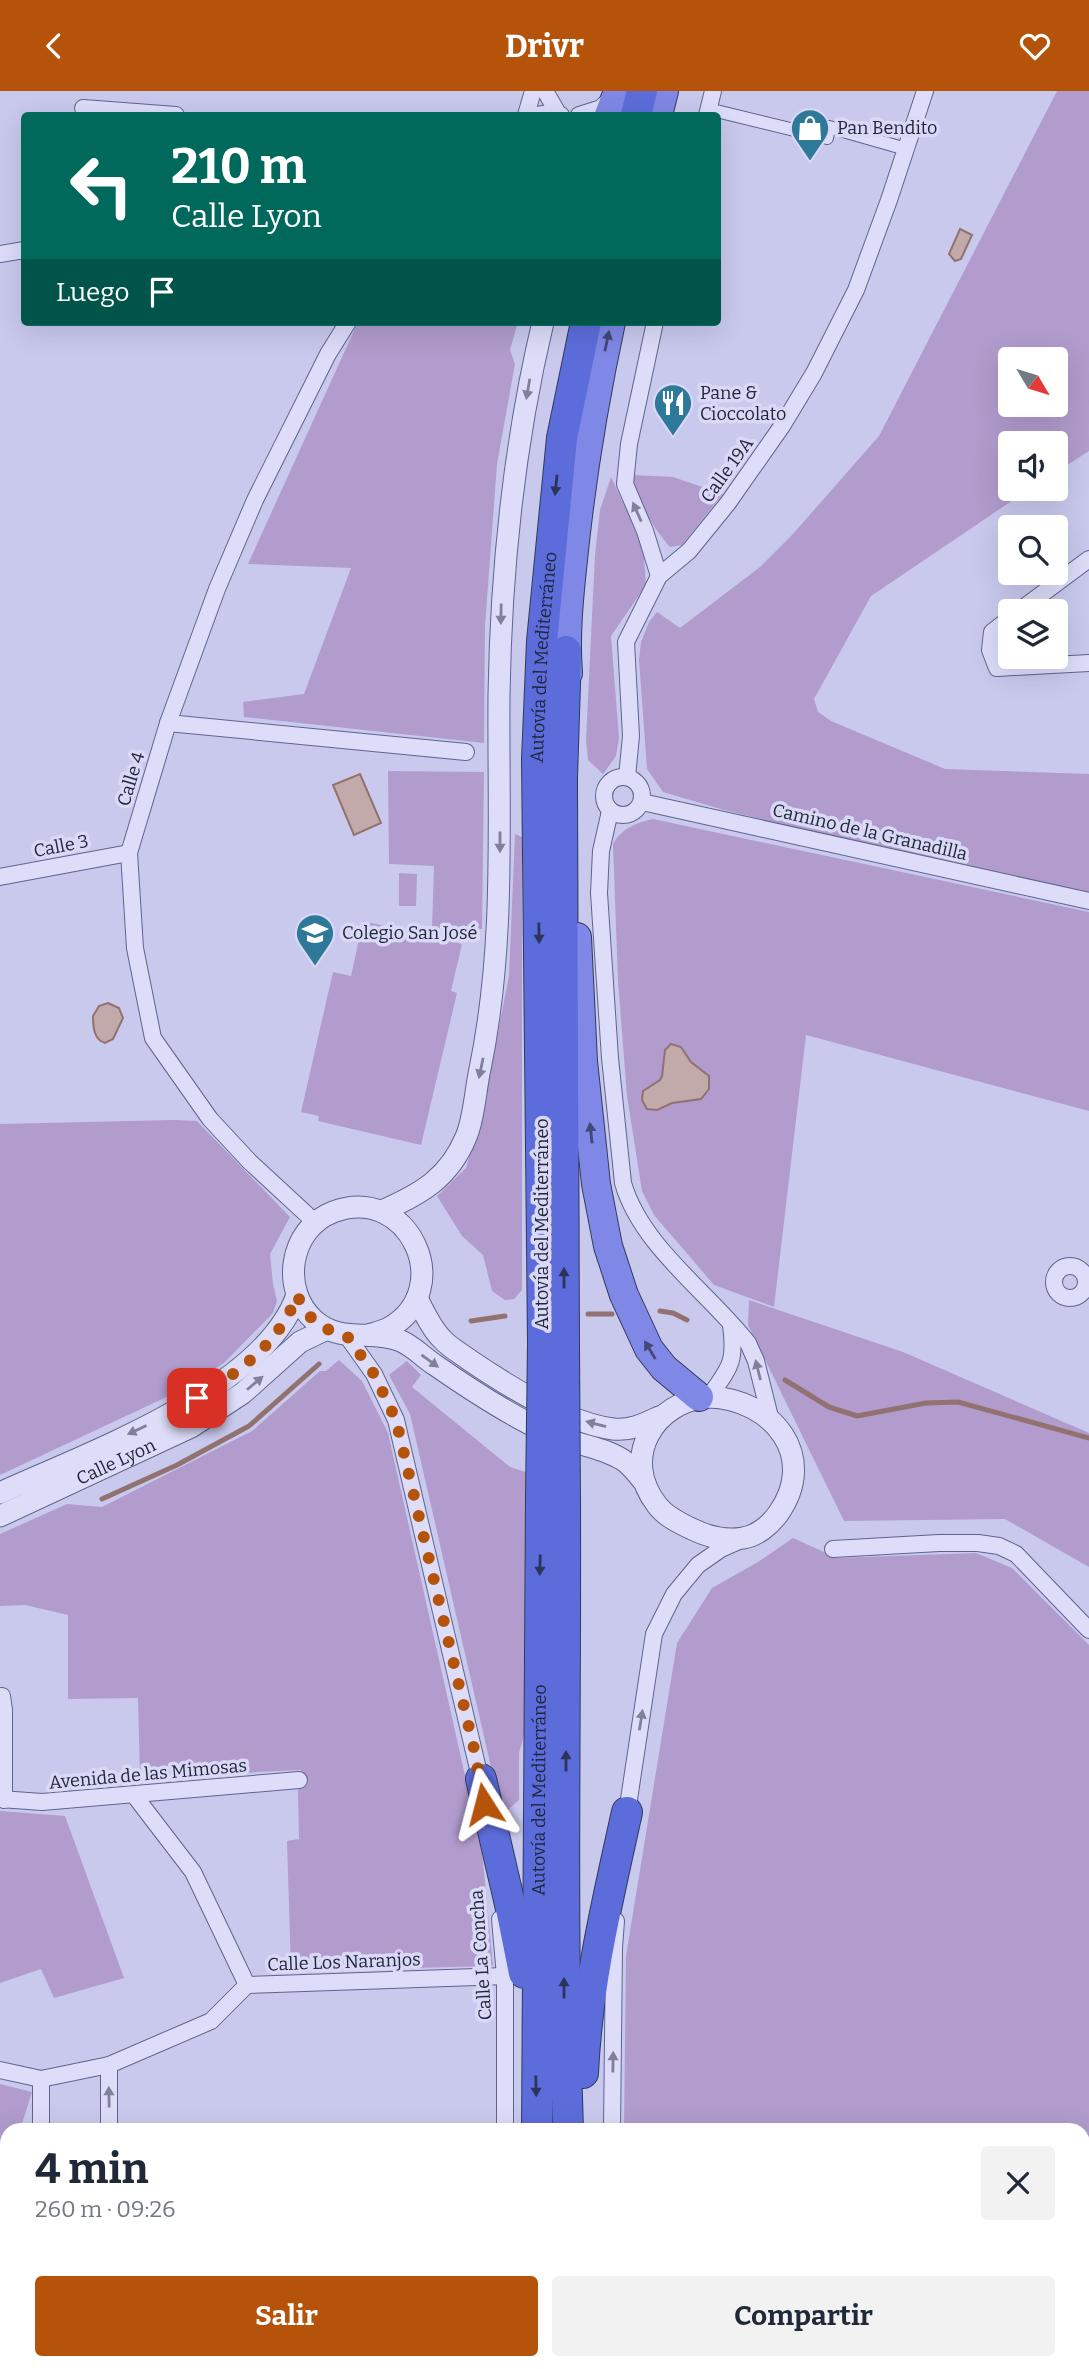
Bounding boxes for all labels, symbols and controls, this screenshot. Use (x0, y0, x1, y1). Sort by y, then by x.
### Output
icon: back (35, 27, 73, 65)
text: Drivr (505, 27, 584, 65)
icon: heart (1016, 27, 1054, 65)
shop icon: Pan Bendito (789, 107, 831, 162)
place label: Pan Bendito (837, 117, 937, 139)
text: 210 m (171, 137, 306, 196)
icon: left (56, 140, 147, 231)
text: Calle Lyon (171, 197, 322, 235)
icon: arrive (143, 273, 181, 311)
text: Luego (56, 277, 129, 308)
one-way arrow (602, 330, 613, 352)
north arrow (998, 347, 1068, 417)
map controls (998, 347, 1068, 669)
one-way arrow (523, 378, 534, 400)
restaurant icon: Pane & Cioccolato (652, 382, 694, 437)
place label: Pane & Cioccolato (700, 382, 786, 425)
button: sound (998, 431, 1068, 501)
street label: Calle 19A (696, 433, 758, 507)
one-way arrow (551, 475, 562, 497)
one-way arrow (631, 502, 643, 522)
button: search (998, 515, 1068, 585)
street label: Autovía del Mediterráneo (526, 551, 562, 763)
button: layers (998, 599, 1068, 669)
one-way arrow (496, 604, 507, 626)
street label: Calle 4 (112, 749, 150, 809)
street label: Camino de la Granadilla (770, 799, 970, 865)
street label: Calle 3 (32, 830, 90, 862)
one-way arrow (494, 831, 506, 853)
school or university icon: Colegio San José (294, 912, 336, 967)
place label: Colegio San José (342, 922, 477, 944)
one-way arrow (533, 922, 545, 944)
one-way arrow (475, 1057, 486, 1079)
street label: Autovía del Mediterráneo (531, 1118, 553, 1330)
one-way arrow (585, 1121, 596, 1143)
one-way arrow (558, 1266, 570, 1288)
one-way arrow (644, 1341, 657, 1360)
one-way arrow (421, 1354, 439, 1368)
one-way arrow (752, 1359, 763, 1381)
pin (167, 1368, 227, 1428)
one-way arrow (247, 1376, 264, 1391)
icon: arrive (178, 1379, 216, 1417)
one-way arrow (585, 1418, 607, 1429)
one-way arrow (126, 1425, 147, 1436)
street label: Calle Lyon (73, 1434, 160, 1490)
one-way arrow (534, 1554, 546, 1576)
street label: Autovía del Mediterráneo (527, 1684, 551, 1896)
one-way arrow (636, 1709, 647, 1731)
one-way arrow (560, 1749, 571, 1771)
street label: Avenida de las Mimosas (48, 1754, 248, 1794)
position arrow (447, 1767, 521, 1841)
street label: Calle La Concha (465, 1889, 497, 2021)
street label: Calle Los Naranjos (267, 1948, 421, 1976)
one-way arrow (558, 1977, 570, 1999)
one-way arrow (607, 2050, 619, 2072)
one-way arrow (530, 2076, 542, 2098)
one-way arrow (103, 2086, 115, 2108)
text: 4 min (35, 2144, 149, 2194)
button: close (981, 2146, 1055, 2220)
text: 260 m · 09:26 (35, 2195, 175, 2223)
button: Salir (35, 2276, 538, 2356)
button: Compartir (552, 2276, 1055, 2356)

